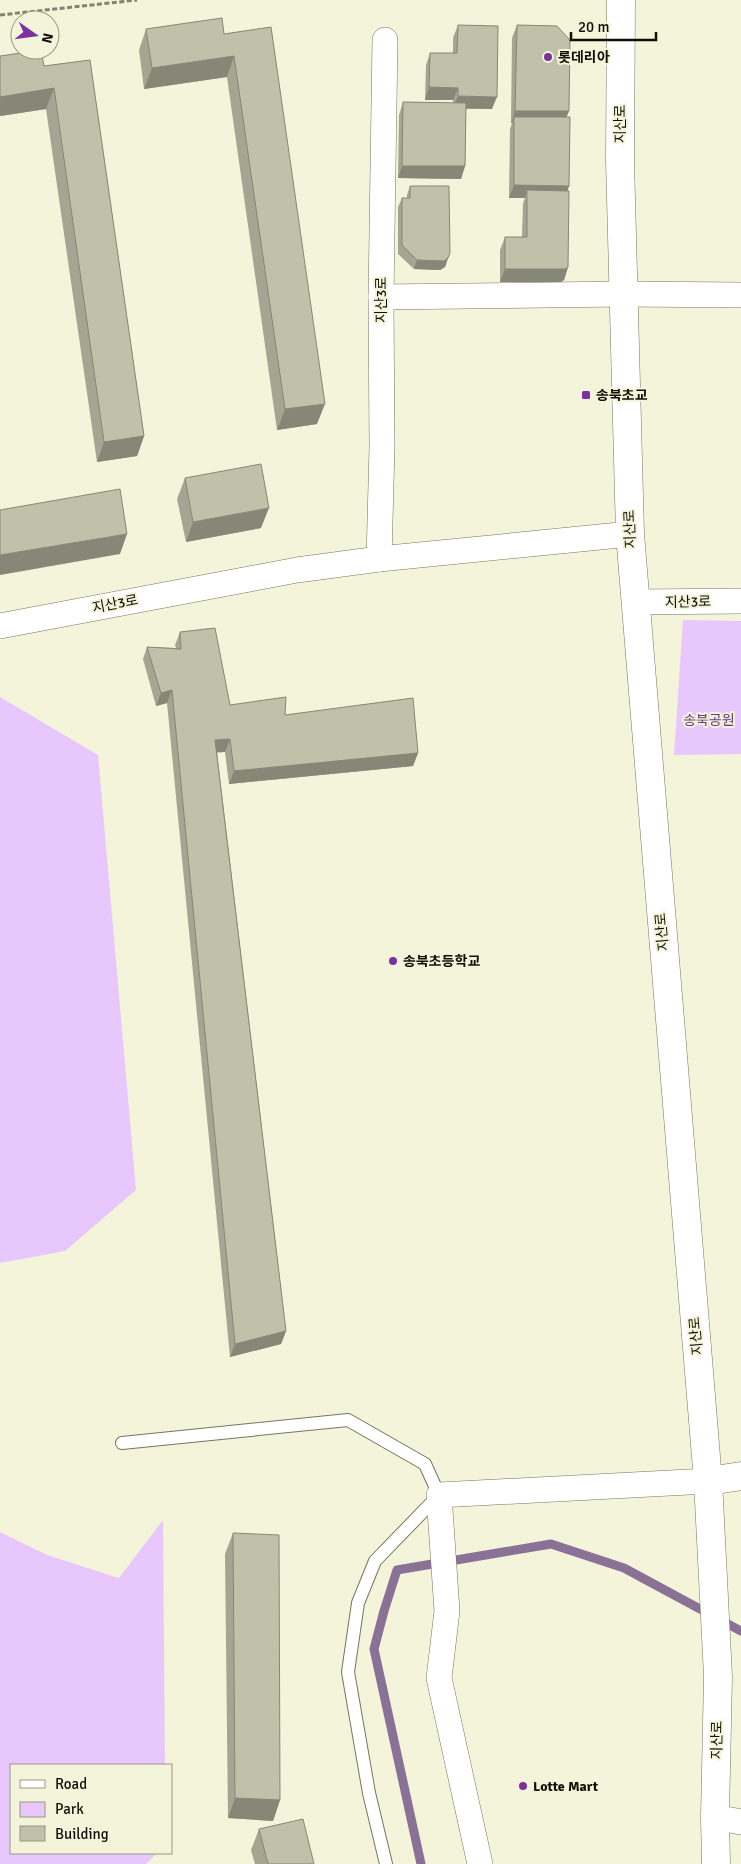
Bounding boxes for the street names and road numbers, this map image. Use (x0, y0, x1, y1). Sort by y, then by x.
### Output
street label: 지산로 (612, 105, 629, 143)
street label: 지산3로 (373, 277, 390, 323)
street label: 지산로 (621, 509, 639, 549)
street label: 지산3로 (91, 591, 139, 617)
street label: 지산3로 (665, 593, 711, 611)
street label: 지산로 (652, 912, 672, 952)
street label: 지산로 (686, 1316, 706, 1356)
street label: 지산로 (708, 1720, 726, 1759)

